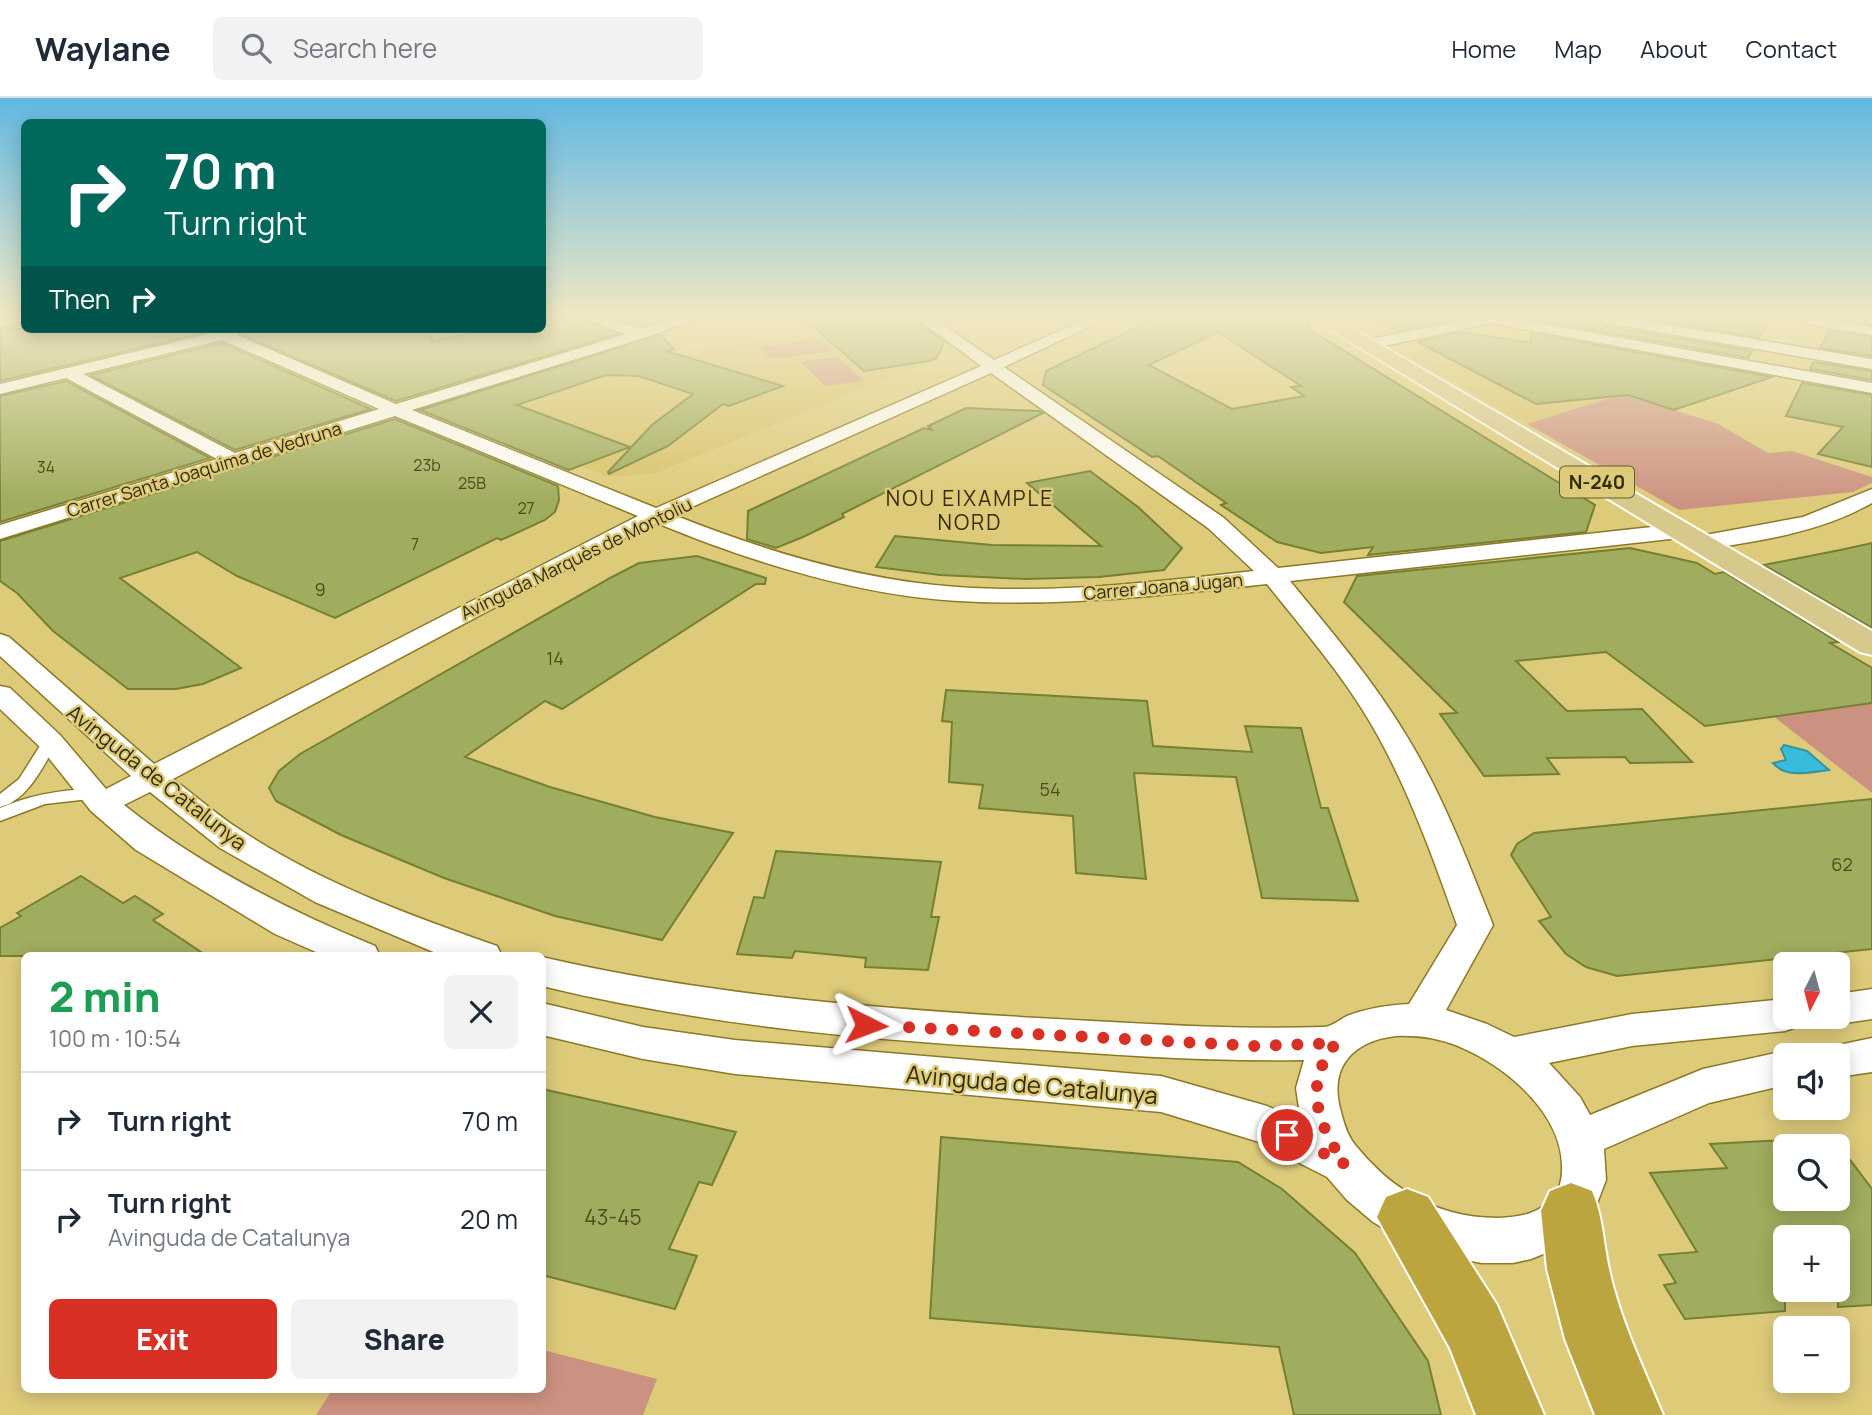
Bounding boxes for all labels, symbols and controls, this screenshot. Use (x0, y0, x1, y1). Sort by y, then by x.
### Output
search box (213, 17, 703, 80)
text: Waylane (35, 26, 171, 71)
icon: search (237, 29, 275, 67)
text: Search here (293, 30, 437, 66)
text: Home (1451, 32, 1516, 65)
text: Map (1554, 32, 1602, 65)
text: About (1640, 32, 1708, 65)
text: Contact (1746, 32, 1837, 65)
text: 70 m (164, 137, 276, 204)
icon: right (49, 147, 140, 238)
text: Turn right (164, 201, 307, 245)
icon: right (124, 280, 162, 318)
text: Then (49, 281, 110, 317)
street label: Carrer Santa Joaquima de Vedruna (64, 416, 344, 522)
house number: 23b (413, 454, 441, 476)
house number: 34 (37, 456, 55, 478)
road number: N-240 (1560, 466, 1634, 498)
house number: 25B (458, 472, 486, 494)
district label: NOU EIXAMPLE NORD (886, 484, 1054, 536)
street label: Avinguda Marquès de Montoliu (456, 491, 696, 625)
house number: 27 (517, 497, 535, 519)
house number: 7 (411, 533, 419, 555)
street label: Carrer Joana Jugan (1082, 567, 1244, 605)
house number: 9 (314, 577, 326, 601)
house number: 14 (546, 646, 564, 670)
street label: Avinguda de Catalunya (61, 698, 253, 856)
house number: 54 (1039, 777, 1061, 801)
house number: 62 (1831, 852, 1853, 876)
north arrow (1773, 952, 1850, 1029)
map controls (1773, 952, 1850, 1393)
text: 2 min (49, 967, 160, 1025)
button: close (444, 975, 518, 1049)
position arrow (829, 988, 903, 1062)
text: 100 m · 10:54 (49, 1022, 181, 1054)
button: sound (1773, 1043, 1850, 1120)
street label: Avinguda de Catalunya (905, 1057, 1159, 1111)
icon: right (49, 1102, 87, 1140)
text: Turn right (108, 1103, 232, 1139)
text: 70 m (462, 1103, 518, 1139)
pin (1257, 1105, 1317, 1165)
icon: arrive (1268, 1116, 1306, 1154)
button: search (1773, 1134, 1850, 1211)
text: Turn right (108, 1185, 232, 1221)
icon: right (49, 1200, 87, 1238)
text: 20 m (460, 1201, 518, 1237)
house number: 43-45 (584, 1203, 642, 1231)
text: Avinguda de Catalunya (108, 1221, 350, 1253)
button: + (1773, 1225, 1850, 1302)
button: Exit (49, 1299, 277, 1379)
button: Share (291, 1299, 518, 1379)
button: − (1773, 1316, 1850, 1393)

